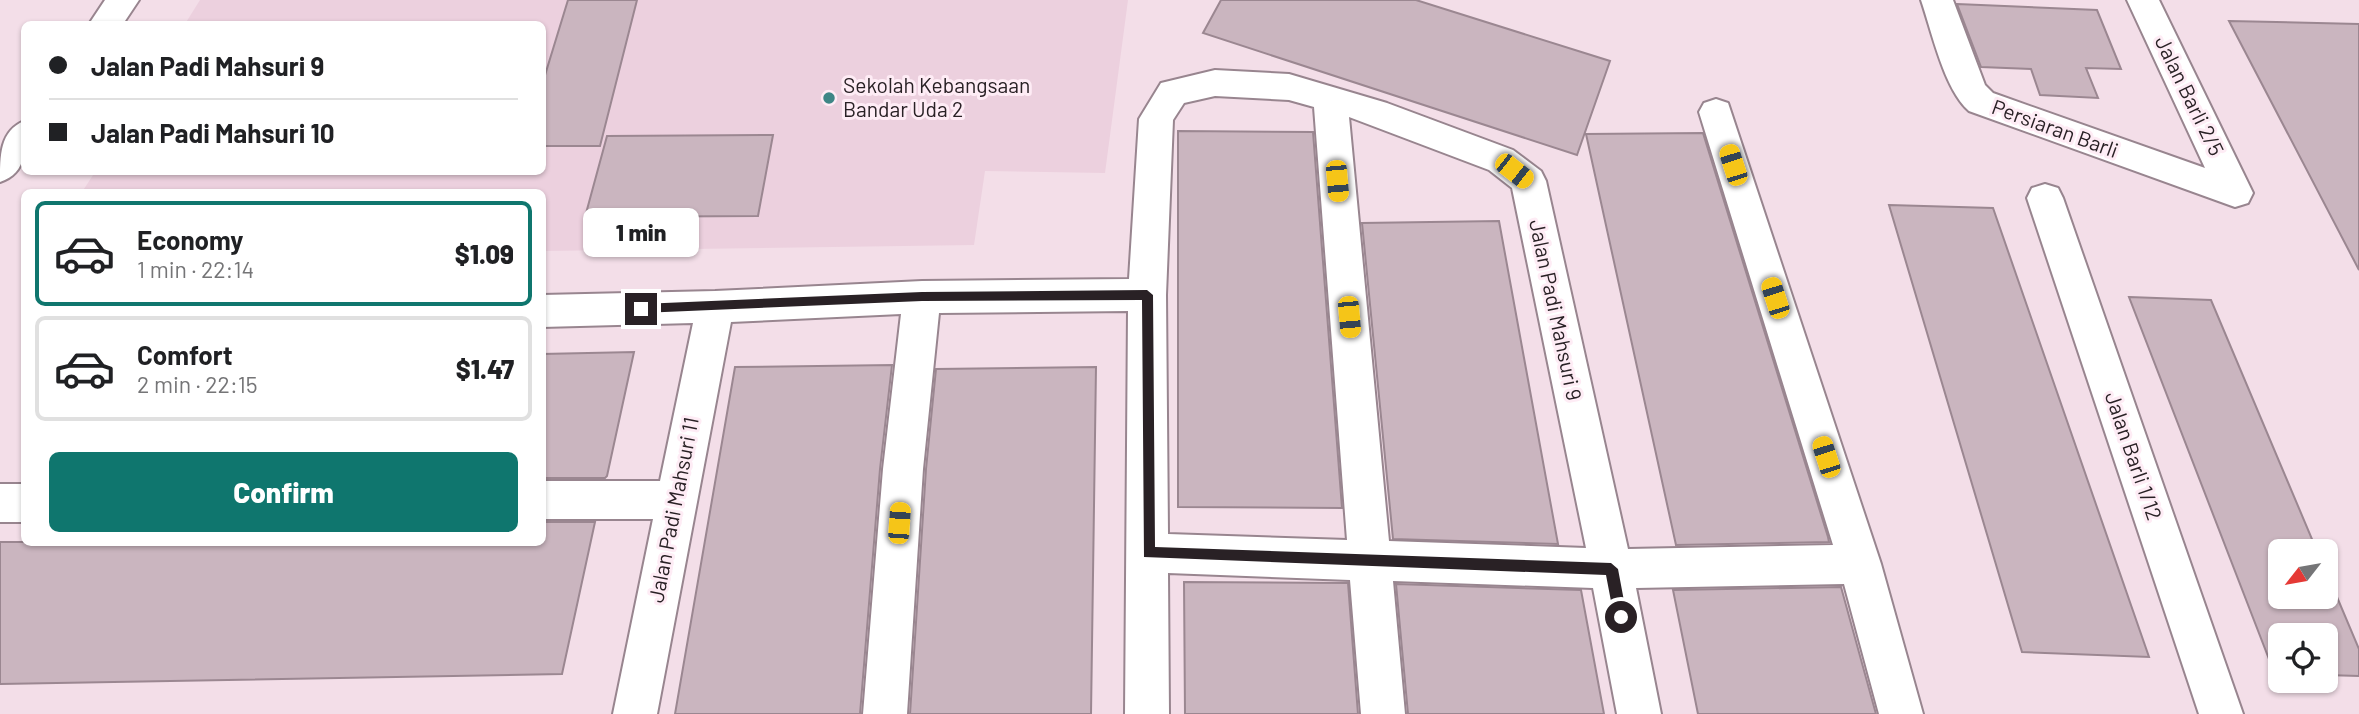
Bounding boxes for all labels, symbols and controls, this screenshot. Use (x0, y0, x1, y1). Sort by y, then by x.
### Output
street label: Jalan Barli 2/5 (2151, 31, 2230, 159)
text: Jalan Padi Mahsuri 9 (91, 50, 324, 81)
place label: Sekolah Kebangsaan Bandar Uda 2 (843, 72, 1030, 121)
marker: Sekolah Kebangsaan Bandar Uda 2 (821, 90, 837, 106)
street label: Persiaran Barli (1989, 93, 2122, 162)
text: Jalan Padi Mahsuri 10 (91, 117, 335, 148)
car (1717, 142, 1750, 188)
car (1491, 150, 1538, 192)
car (1325, 159, 1350, 203)
callout: 1 min (583, 208, 699, 256)
street label: Jalan Padi Mahsuri 9 (1525, 217, 1588, 403)
text: 1 min (616, 218, 666, 246)
icon: car (53, 222, 116, 285)
text: Economy (137, 224, 243, 255)
text: $1.09 (455, 238, 514, 269)
text: 1 min · 22:14 (137, 255, 254, 283)
car (1759, 275, 1792, 321)
route end (625, 293, 657, 325)
car (1337, 295, 1362, 339)
icon: car (53, 337, 116, 400)
text: Comfort (137, 339, 233, 370)
text: $1.47 (456, 353, 514, 384)
text: 2 min · 22:15 (137, 370, 258, 398)
street label: Jalan Barli 1/12 (2101, 388, 2168, 523)
street label: Jalan Padi Mahsuri 11 (642, 415, 703, 605)
car (1810, 434, 1843, 480)
button: Confirm (49, 452, 518, 532)
car (888, 501, 911, 545)
north arrow (2268, 539, 2338, 609)
map controls (2268, 539, 2338, 693)
route start (1605, 601, 1637, 633)
button: locate (2268, 623, 2338, 693)

